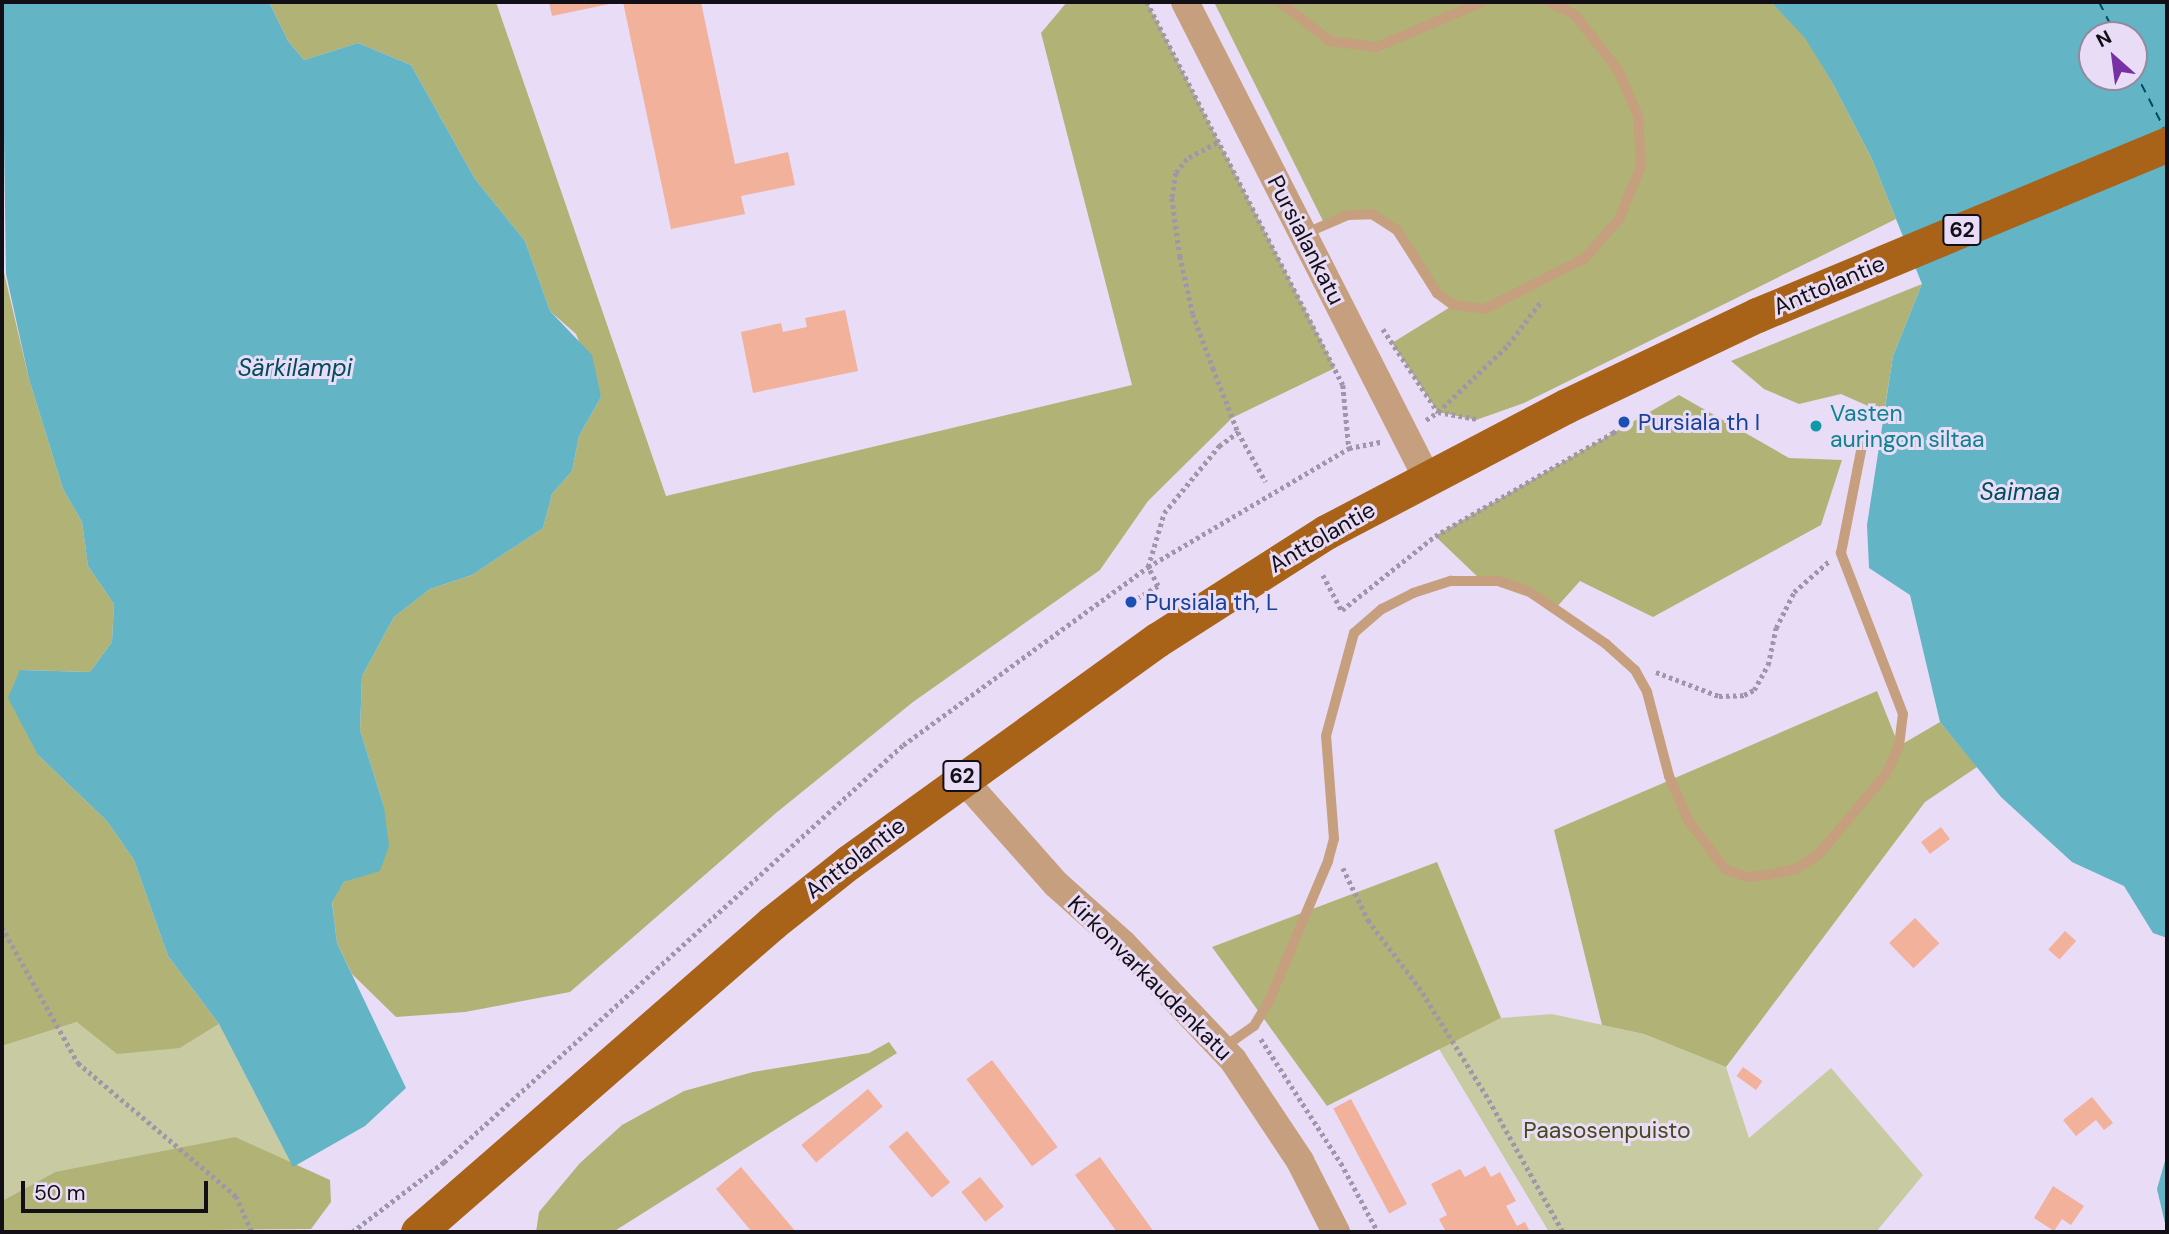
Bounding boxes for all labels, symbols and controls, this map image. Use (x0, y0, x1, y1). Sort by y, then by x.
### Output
north arrow (2078, 21, 2148, 91)
text: N (2092, 24, 2116, 53)
street label: Pursialankatu (1262, 171, 1350, 309)
road number: 62 (1941, 212, 1983, 247)
street label: Anttolantie (1769, 249, 1889, 321)
water label: Särkilampi (238, 354, 352, 382)
place label: Vasten auringon siltaa (1830, 399, 1984, 453)
place label: Pursiala th I (1638, 408, 1760, 436)
marker: Pursiala th I (1616, 414, 1632, 430)
marker: Vasten auringon siltaa (1808, 418, 1824, 434)
water label: Saimaa (1980, 478, 2060, 506)
street label: Anttolantie (1264, 495, 1380, 579)
place label: Pursiala th, L (1145, 588, 1278, 616)
marker: Pursiala th, L (1123, 594, 1139, 610)
road number: 62 (941, 758, 983, 794)
street label: Anttolantie (799, 811, 911, 905)
street label: Kirkonvarkaudenkatu (1062, 890, 1238, 1066)
park label: Paasosenpuisto (1523, 1116, 1691, 1144)
scale bar (24, 1168, 212, 1212)
text: 50 m (34, 1179, 85, 1207)

